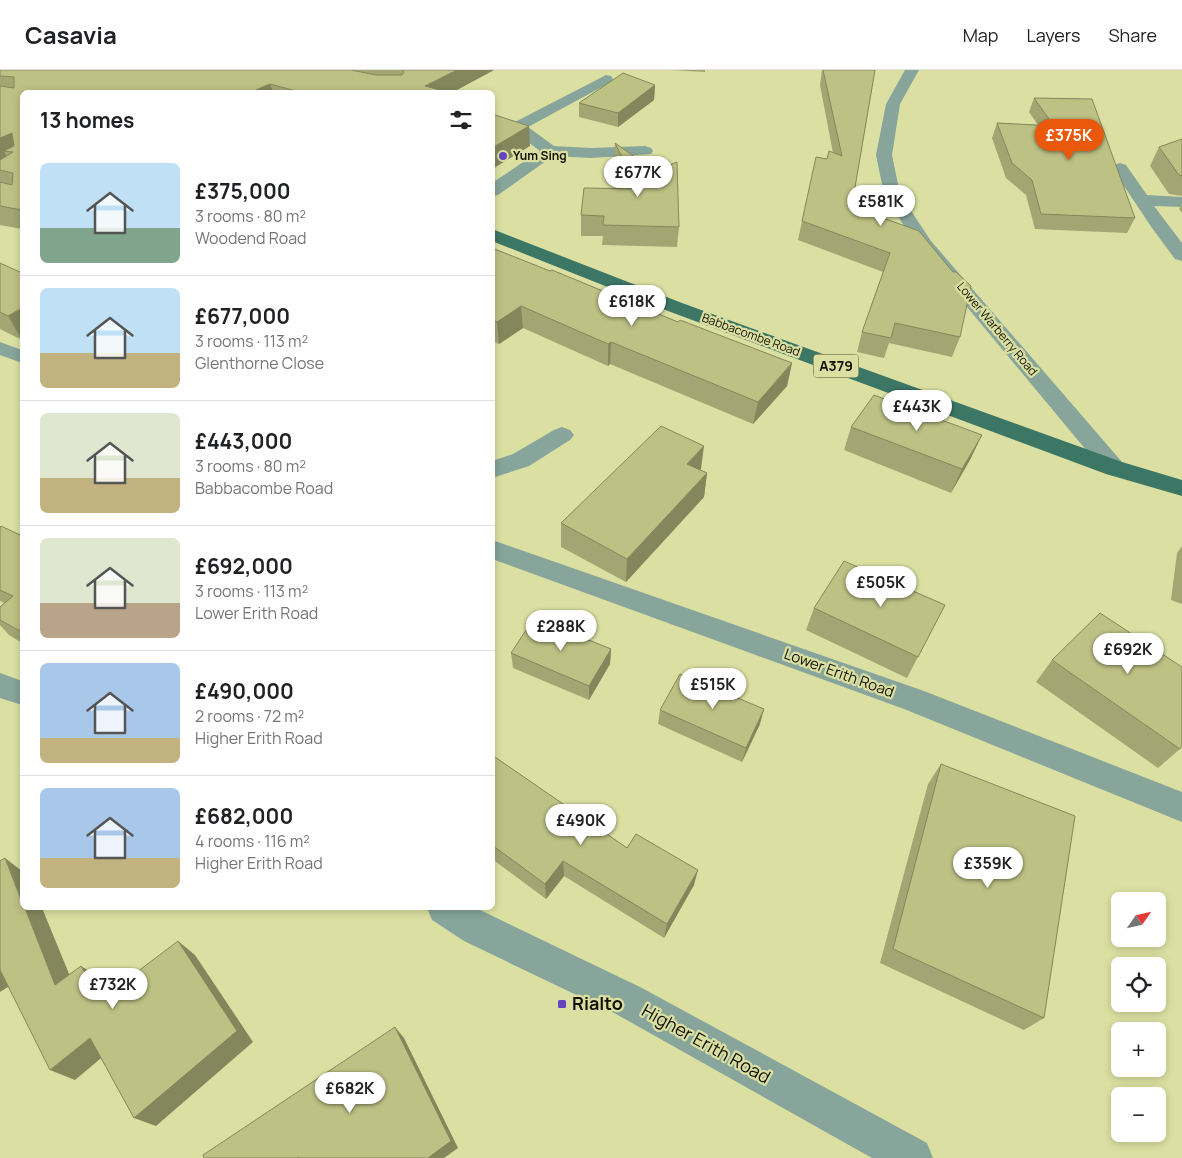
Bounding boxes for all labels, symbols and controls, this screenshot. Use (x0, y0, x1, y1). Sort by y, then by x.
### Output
text: Casavia (25, 18, 117, 51)
text: Map (963, 23, 998, 47)
text: Layers (1026, 23, 1080, 47)
text: Share (1108, 23, 1157, 47)
text: 13 homes (40, 106, 134, 134)
icon: filters (447, 106, 475, 134)
pin: £375K (1034, 118, 1104, 161)
text: £375K (1046, 124, 1092, 146)
place label: Yum Sing (513, 147, 567, 164)
marker: Yum Sing (497, 150, 509, 162)
pin: £677K (603, 156, 673, 198)
text: £677K (615, 161, 661, 183)
text: £375,000 (195, 177, 291, 205)
icon: home (80, 183, 140, 243)
pin: £581K (846, 184, 916, 227)
text: £581K (858, 190, 904, 212)
text: 3 rooms · 80 m² (195, 205, 306, 227)
text: Woodend Road (195, 227, 307, 249)
street label: Lower Warberry Road (953, 278, 1042, 379)
pin: £618K (597, 284, 667, 327)
text: £618K (609, 290, 655, 312)
text: £677,000 (195, 302, 290, 330)
icon: home (80, 308, 140, 368)
street label: Babbacombe Road (700, 309, 803, 360)
text: 3 rooms · 113 m² (195, 330, 308, 352)
text: Glenthorne Close (195, 352, 324, 374)
road number: A379 (814, 354, 858, 378)
pin: £443K (882, 390, 952, 432)
text: £443K (893, 395, 941, 417)
text: £443,000 (195, 427, 292, 455)
icon: home (80, 433, 140, 493)
text: 3 rooms · 80 m² (195, 455, 306, 477)
text: Babbacombe Road (195, 477, 333, 499)
text: £692,000 (195, 552, 293, 580)
icon: home (80, 558, 140, 618)
pin: £505K (846, 566, 916, 608)
text: £505K (857, 571, 905, 593)
text: 3 rooms · 113 m² (195, 580, 308, 602)
text: Lower Erith Road (195, 602, 318, 624)
pin: £288K (526, 610, 596, 652)
text: £288K (537, 615, 585, 637)
pin: £692K (1093, 632, 1163, 675)
text: £692K (1104, 638, 1152, 660)
street label: Lower Erith Road (781, 643, 897, 702)
pin: £515K (678, 668, 748, 710)
text: £515K (690, 673, 736, 695)
text: £490,000 (195, 677, 294, 705)
icon: home (80, 683, 140, 743)
text: 2 rooms · 72 m² (195, 705, 304, 727)
text: Higher Erith Road (195, 727, 323, 749)
text: £682,000 (195, 802, 293, 830)
pin: £490K (546, 804, 616, 846)
icon: home (80, 808, 140, 868)
text: £490K (556, 809, 606, 831)
text: 4 rooms · 116 m² (195, 830, 310, 852)
pin: £359K (953, 846, 1023, 889)
text: Higher Erith Road (195, 852, 323, 874)
text: £359K (964, 852, 1012, 874)
north arrow (1111, 892, 1166, 948)
map controls (1111, 892, 1166, 1142)
button: locate (1111, 957, 1166, 1012)
pin: £732K (78, 968, 148, 1010)
text: £732K (90, 973, 136, 995)
place label: Rialto (572, 991, 623, 1015)
marker: Rialto (556, 998, 568, 1010)
street label: Higher Erith Road (638, 998, 775, 1088)
button: + (1111, 1022, 1166, 1077)
pin: £682K (315, 1072, 385, 1114)
text: £682K (326, 1077, 374, 1099)
button: − (1111, 1087, 1166, 1142)

